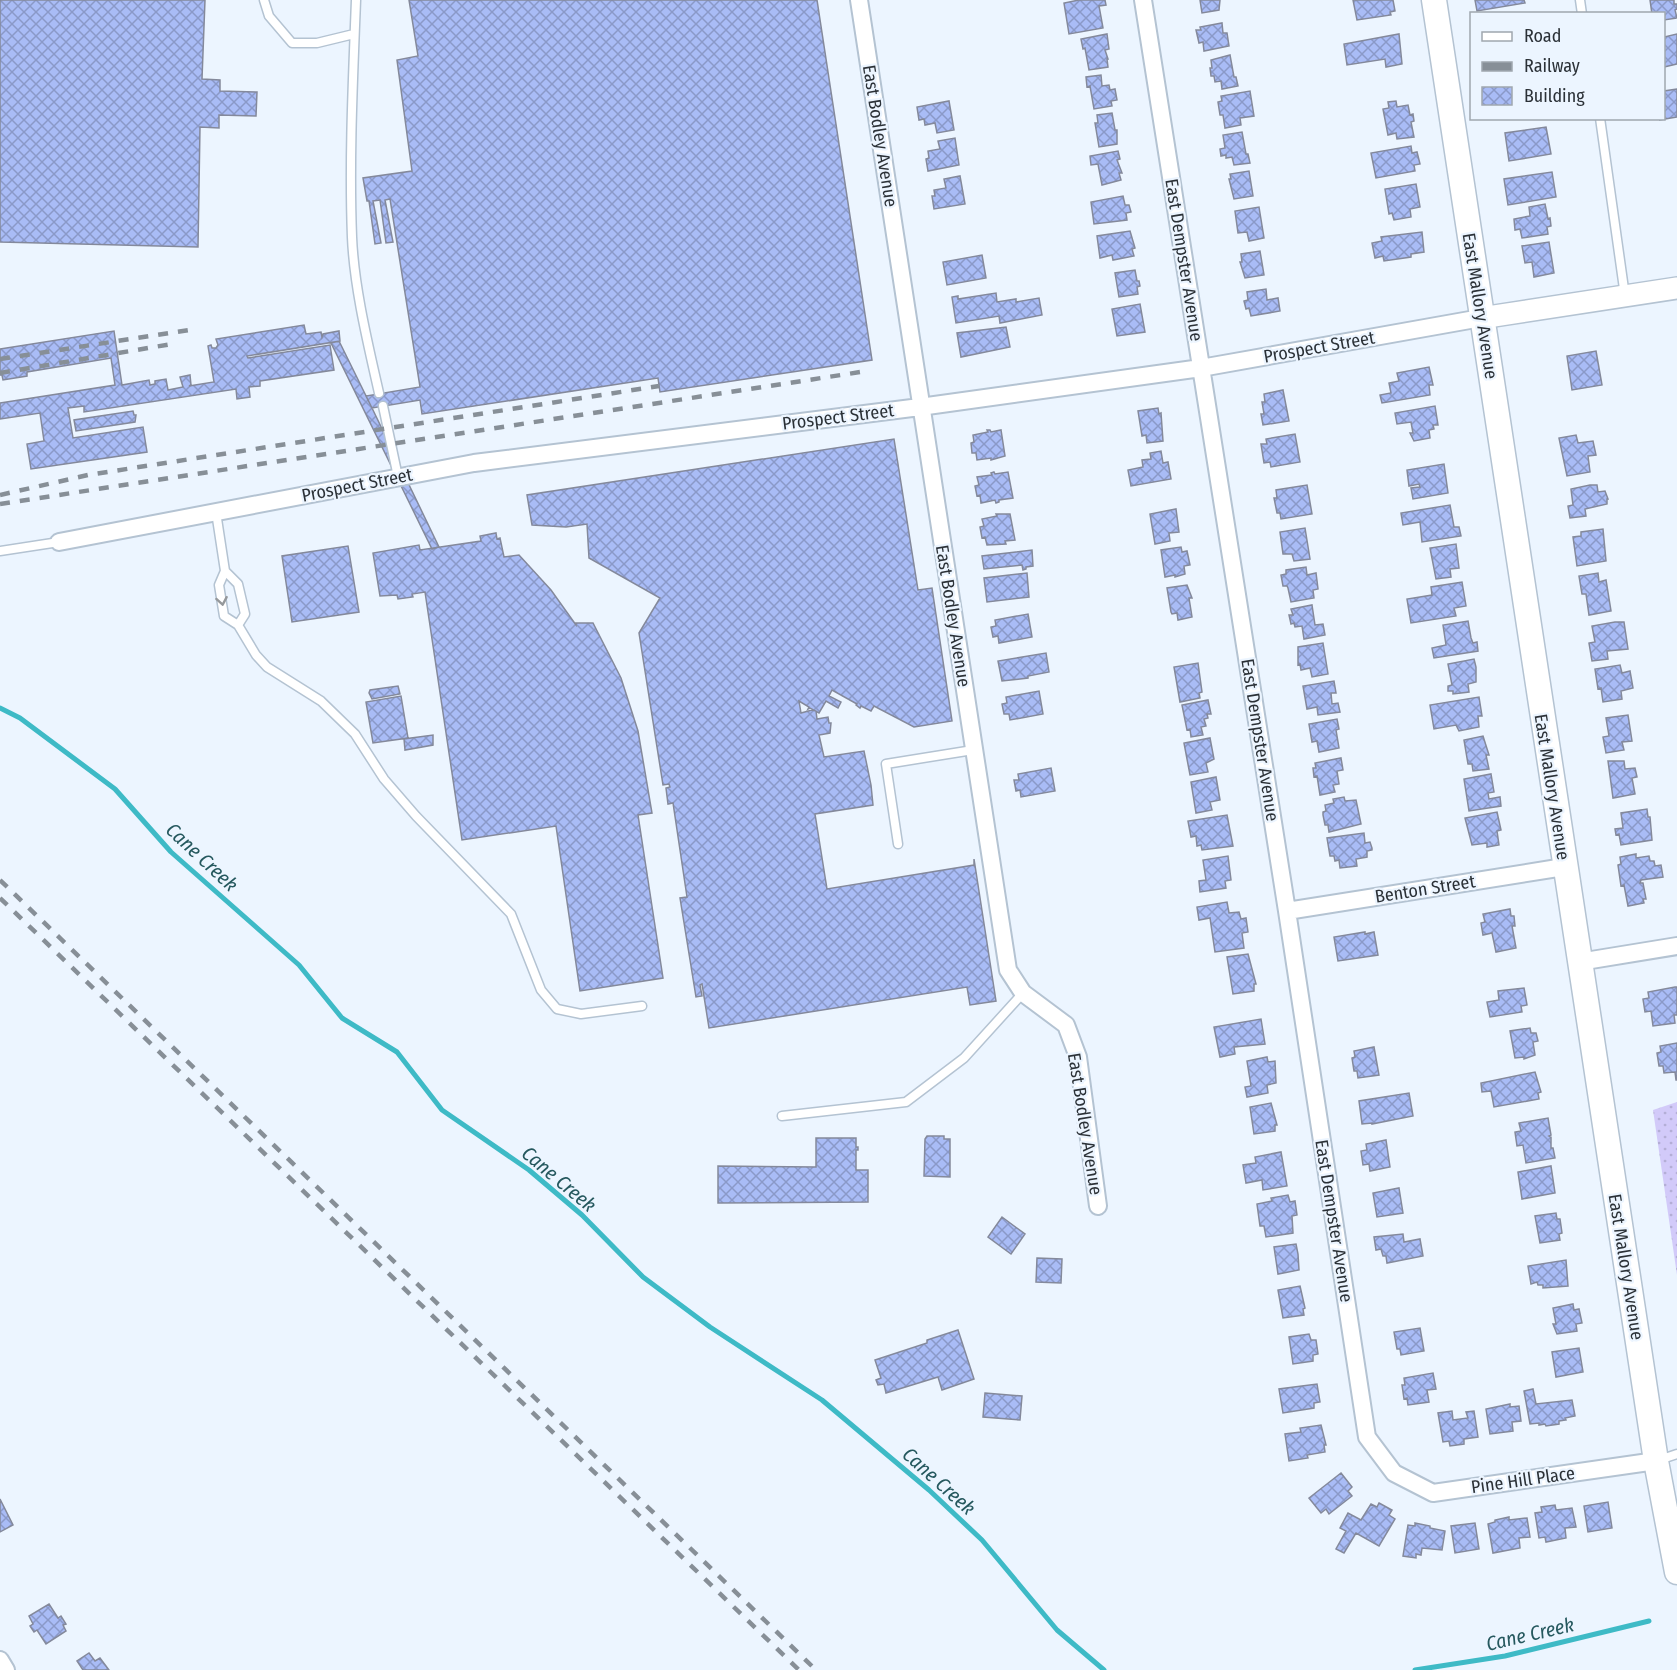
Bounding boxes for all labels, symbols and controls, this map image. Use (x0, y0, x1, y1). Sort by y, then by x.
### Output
legend (1470, 12, 1665, 120)
text: Road (1524, 25, 1561, 47)
text: Railway (1524, 55, 1580, 77)
street label: East Bodley Avenue (858, 63, 902, 209)
text: Building (1524, 85, 1585, 107)
street label: East Dempster Avenue (1160, 177, 1208, 343)
street label: East Mallory Avenue (1458, 231, 1502, 381)
street label: Prospect Street (1262, 326, 1376, 368)
street label: Prospect Street (781, 399, 895, 435)
street label: Prospect Street (300, 463, 414, 507)
street label: East Bodley Avenue (931, 543, 975, 689)
one-way arrow (215, 596, 228, 606)
street label: East Dempster Avenue (1236, 657, 1284, 823)
street label: East Mallory Avenue (1530, 712, 1574, 862)
water label: Cane Creek (161, 818, 243, 896)
street label: Benton Street (1373, 870, 1477, 908)
street label: East Bodley Avenue (1063, 1051, 1107, 1197)
street label: East Dempster Avenue (1310, 1138, 1358, 1304)
water label: Cane Creek (517, 1141, 601, 1217)
street label: East Mallory Avenue (1604, 1192, 1648, 1342)
water label: Cane Creek (898, 1442, 980, 1520)
street label: Pine Hill Place (1470, 1462, 1576, 1498)
water label: Cane Creek (1484, 1612, 1576, 1656)

